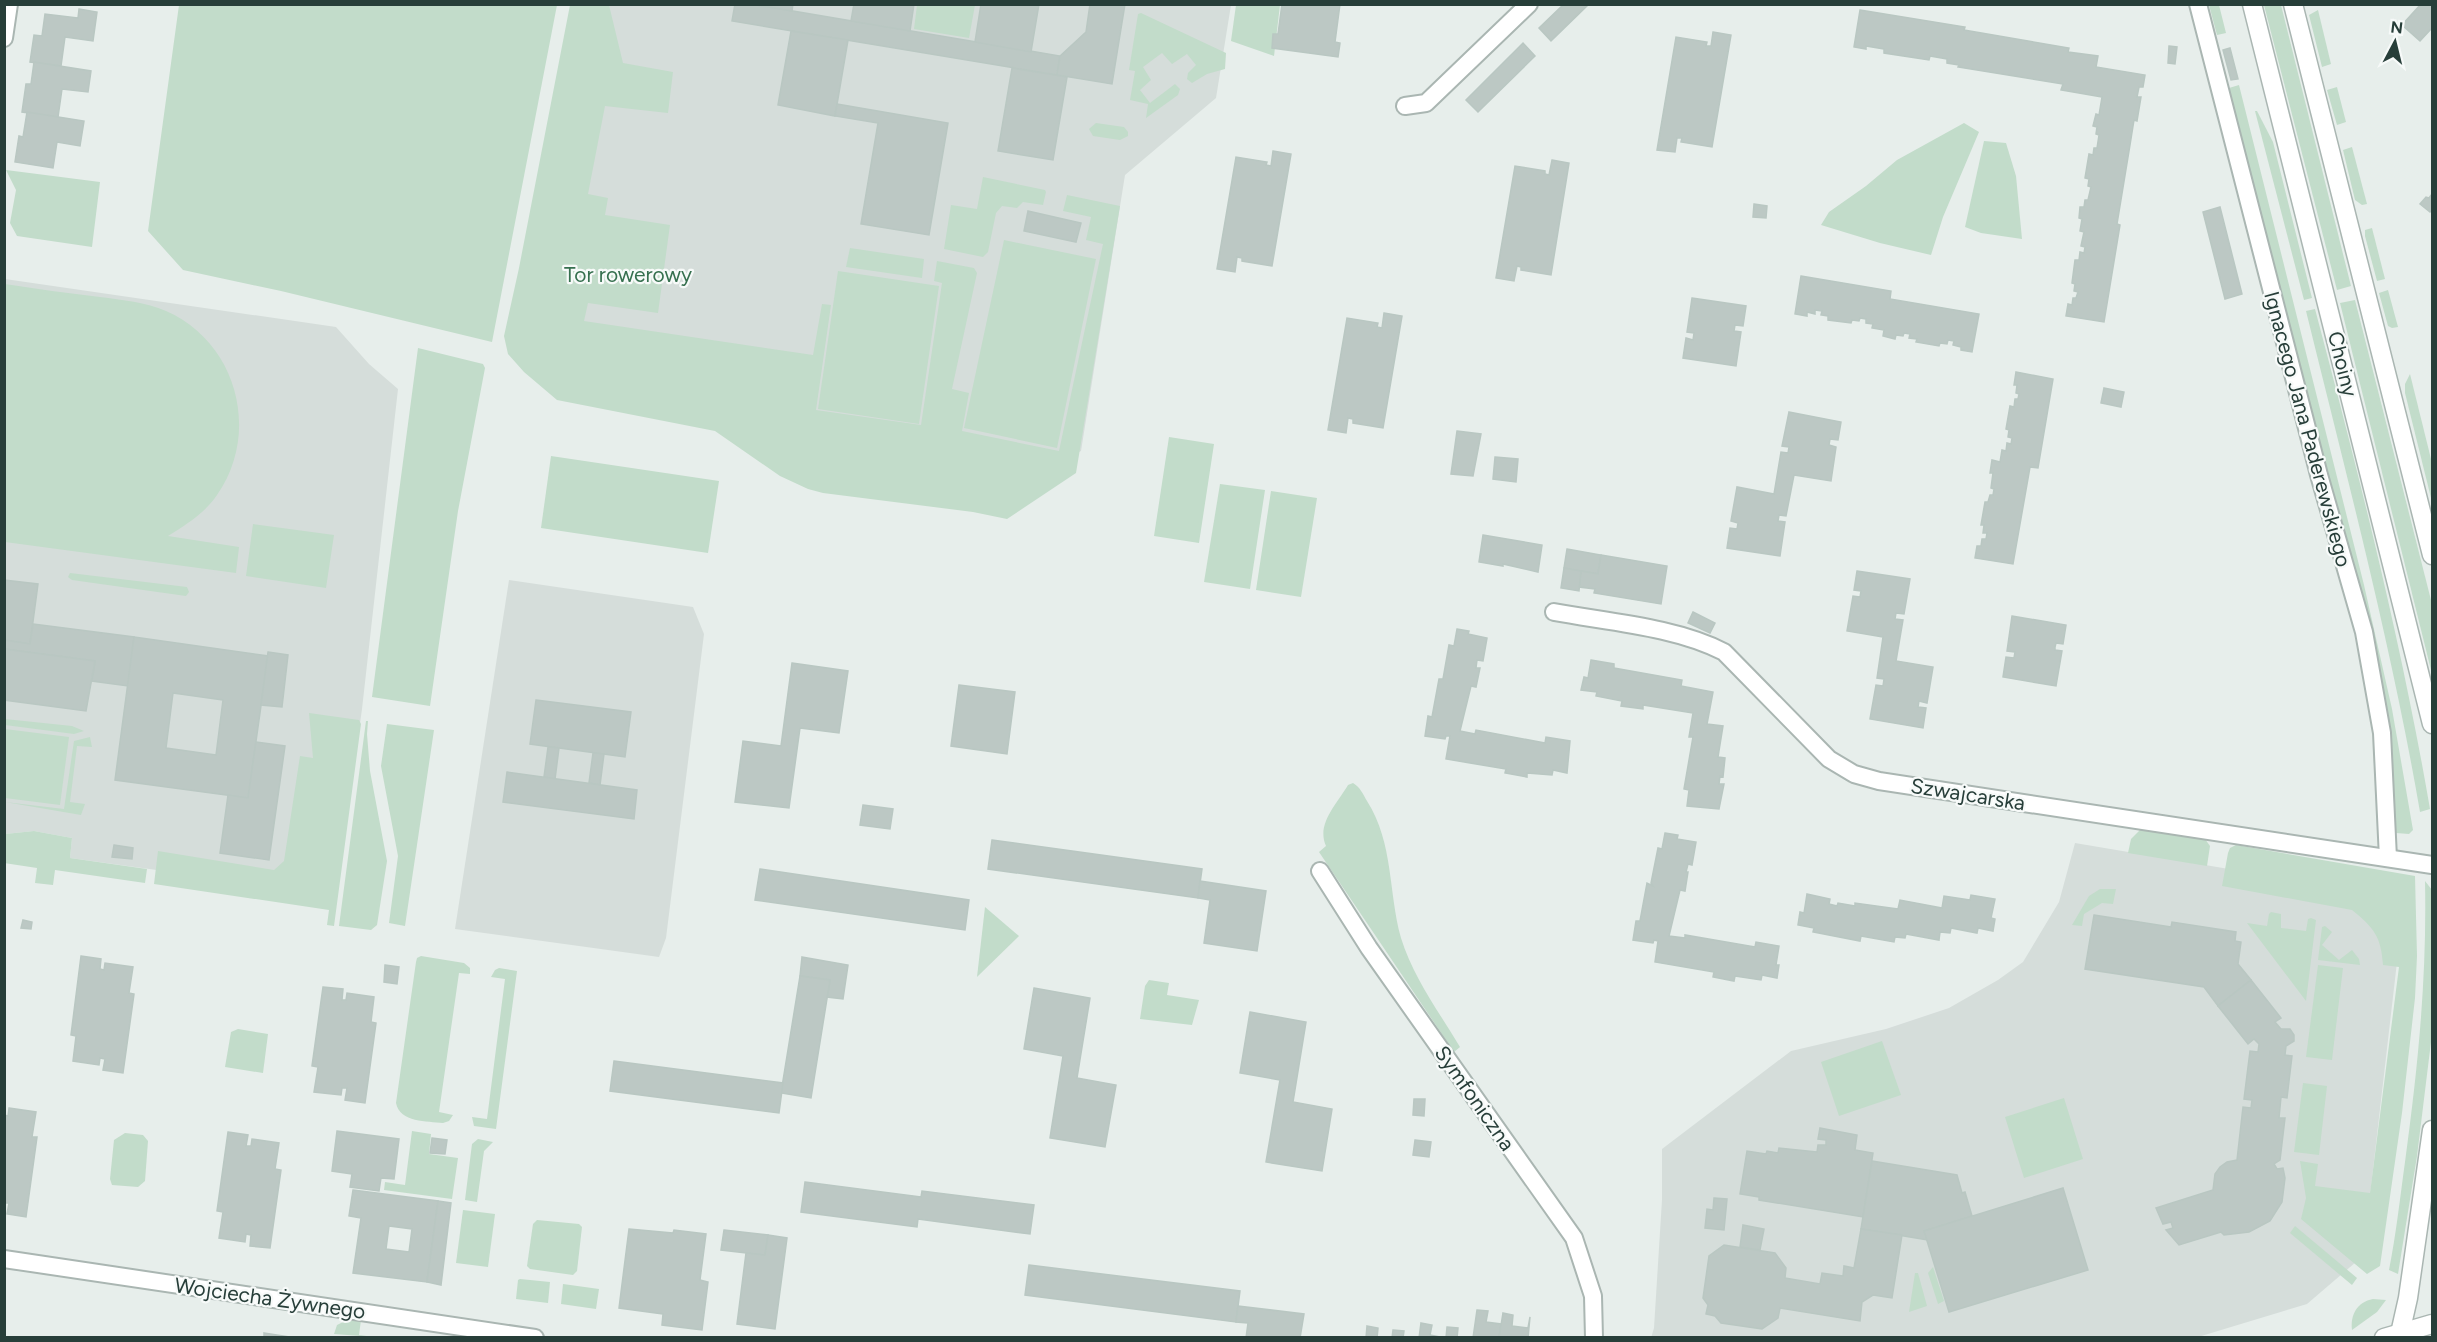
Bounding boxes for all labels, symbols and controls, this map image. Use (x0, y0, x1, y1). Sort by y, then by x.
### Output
north arrow (2365, 12, 2425, 72)
text: N (2389, 17, 2404, 38)
park label: Tor rowerowy (564, 262, 692, 287)
street label: Ignacego Jana Paderewskiego (2259, 289, 2357, 569)
street label: Choiny (2323, 329, 2363, 399)
street label: Szwajcarska (1909, 773, 2027, 815)
street label: Symfoniczna (1430, 1041, 1520, 1155)
street label: Wojciecha Żywnego (173, 1272, 367, 1324)

